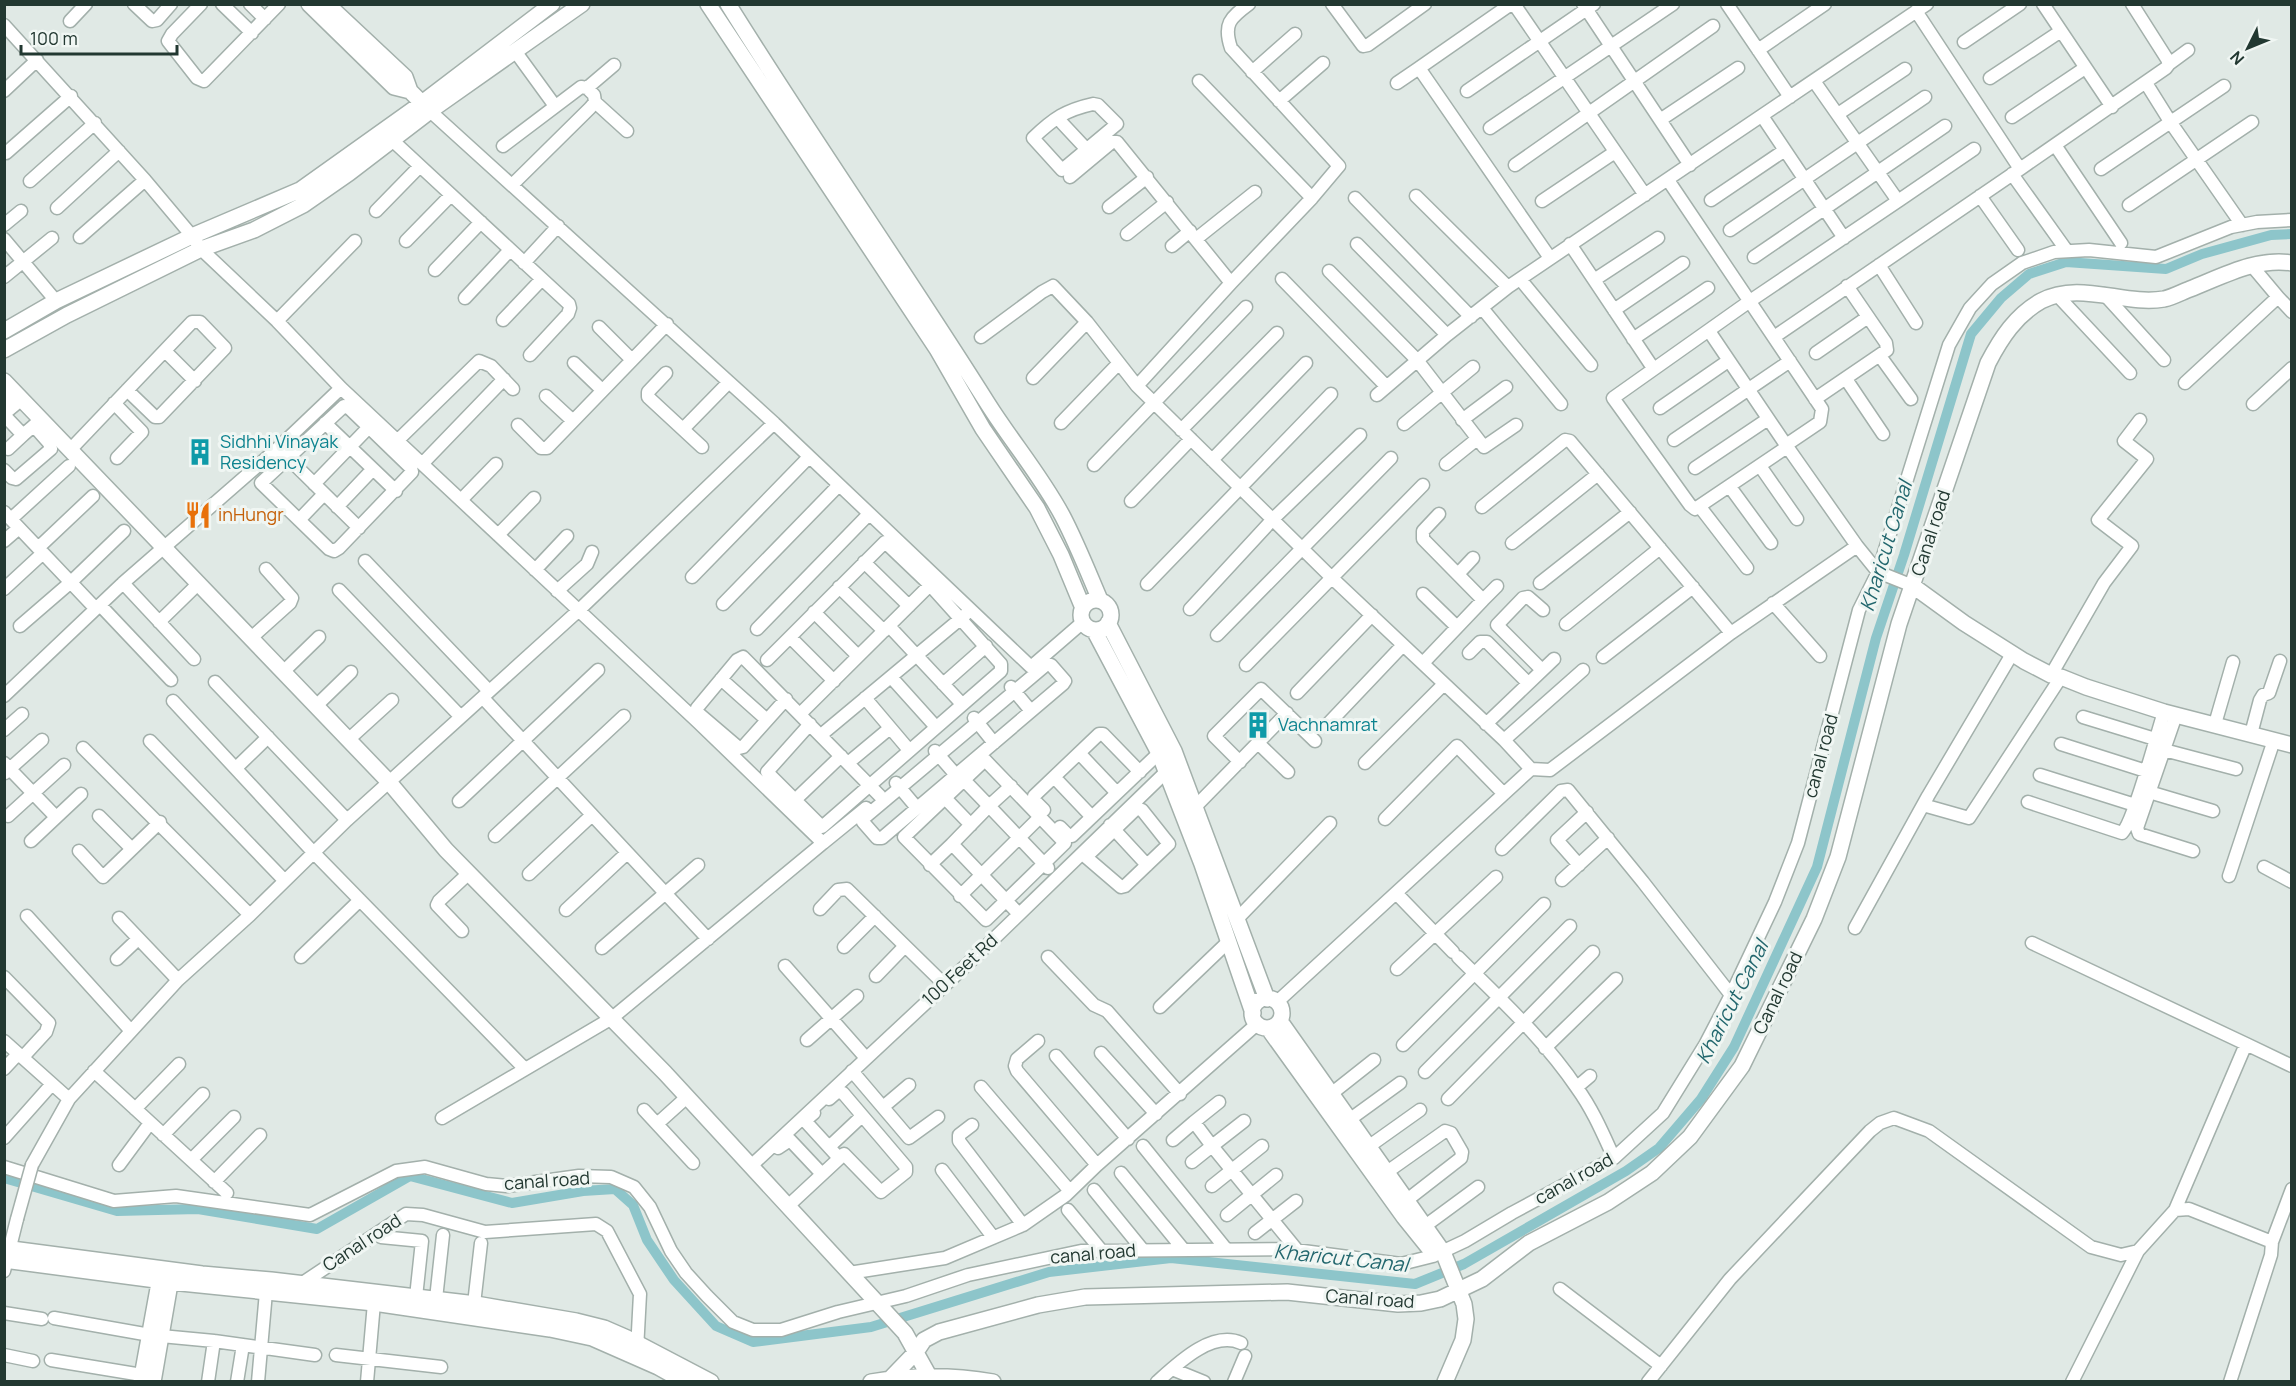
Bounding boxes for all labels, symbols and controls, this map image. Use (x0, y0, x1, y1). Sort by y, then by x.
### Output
scale bar (21, 18, 177, 56)
north arrow (2218, 18, 2278, 78)
text: 100 m (30, 26, 78, 50)
text: N (2225, 47, 2249, 70)
place label: Sidhhi Vinayak Residency (220, 429, 339, 474)
building icon: Sidhhi Vinayak Residency (185, 437, 215, 467)
water label: Kharicut Canal (1853, 475, 1919, 614)
street label: Canal road (1905, 487, 1955, 579)
restaurant icon: inHungr (183, 500, 213, 530)
place label: inHungr (218, 502, 284, 526)
building icon: Vachnamrat (1243, 710, 1273, 740)
street label: canal road (1797, 711, 1843, 800)
place label: Vachnamrat (1278, 712, 1378, 736)
street label: 100 Feet Rd (916, 928, 1002, 1011)
water label: Kharicut Canal (1689, 934, 1775, 1068)
street label: Canal road (1747, 947, 1807, 1038)
street label: canal road (1530, 1147, 1617, 1209)
street label: canal road (503, 1165, 591, 1195)
street label: Canal road (318, 1208, 405, 1276)
street label: canal road (1049, 1237, 1137, 1269)
water label: Kharicut Canal (1273, 1237, 1412, 1278)
street label: Canal road (1325, 1283, 1415, 1313)

